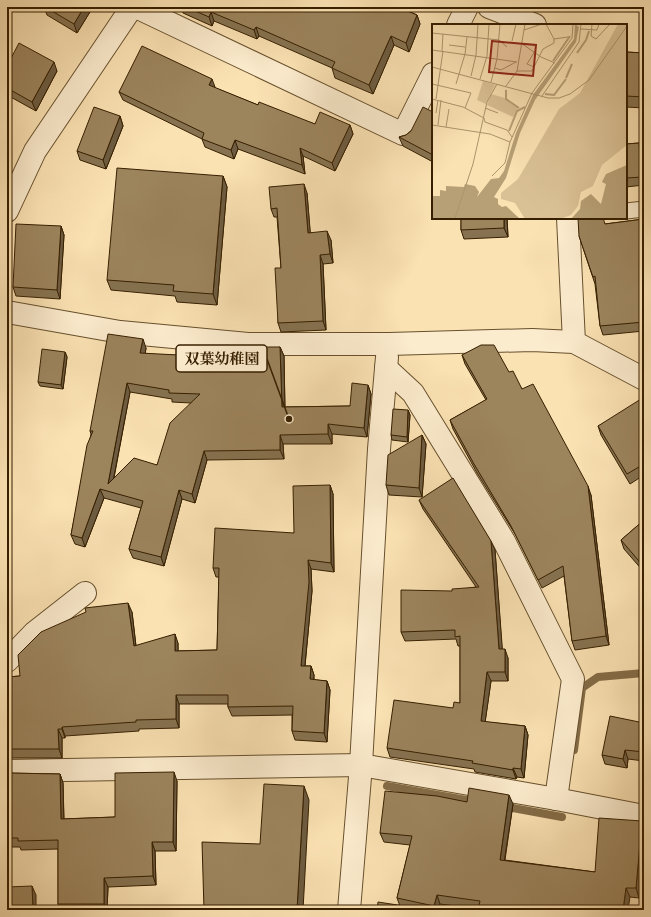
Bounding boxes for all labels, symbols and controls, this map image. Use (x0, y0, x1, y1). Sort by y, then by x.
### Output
inset map (432, 24, 627, 219)
callout: 双葉幼稚園 (176, 345, 267, 372)
text: 双葉幼稚園 (184, 351, 260, 368)

